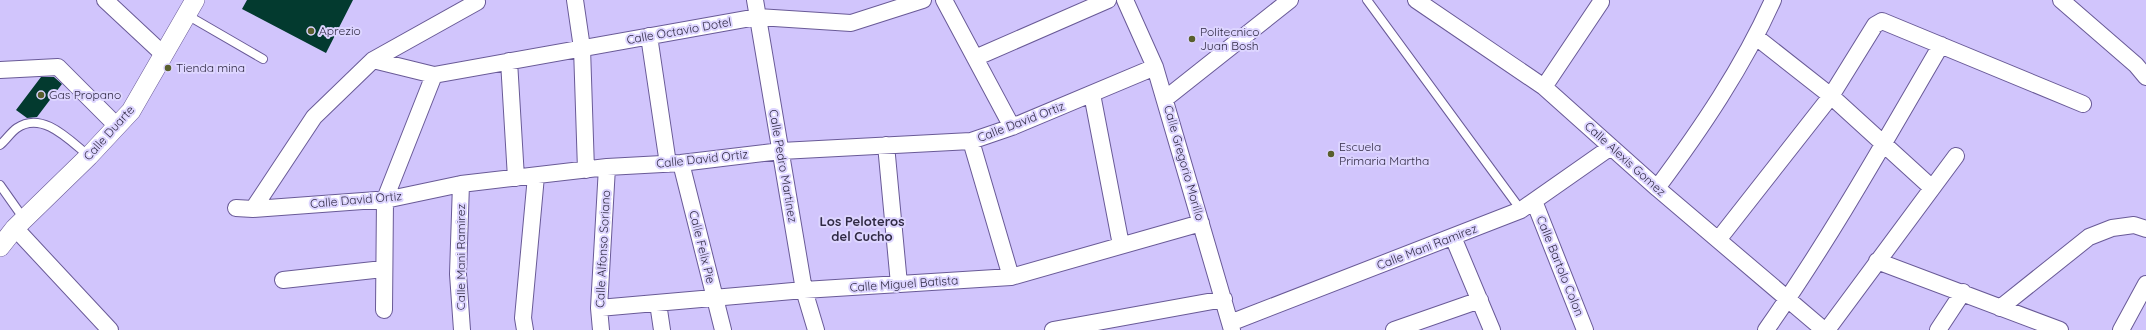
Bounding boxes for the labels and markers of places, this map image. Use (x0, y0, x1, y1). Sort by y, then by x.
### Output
place label: Aprezio (319, 23, 361, 38)
place label: Politecnico Juan Bosh (1200, 24, 1260, 53)
marker: Aprezio (306, 26, 316, 36)
marker: Politecnico Juan Bosh (1187, 34, 1197, 44)
place label: Tienda mina (176, 60, 245, 75)
marker: Tienda mina (163, 63, 173, 73)
place label: Gas Propano (49, 87, 121, 102)
marker: Gas Propano (36, 90, 46, 100)
place label: Escuela Primaria Martha (1339, 139, 1429, 168)
marker: Escuela Primaria Martha (1326, 149, 1336, 159)

